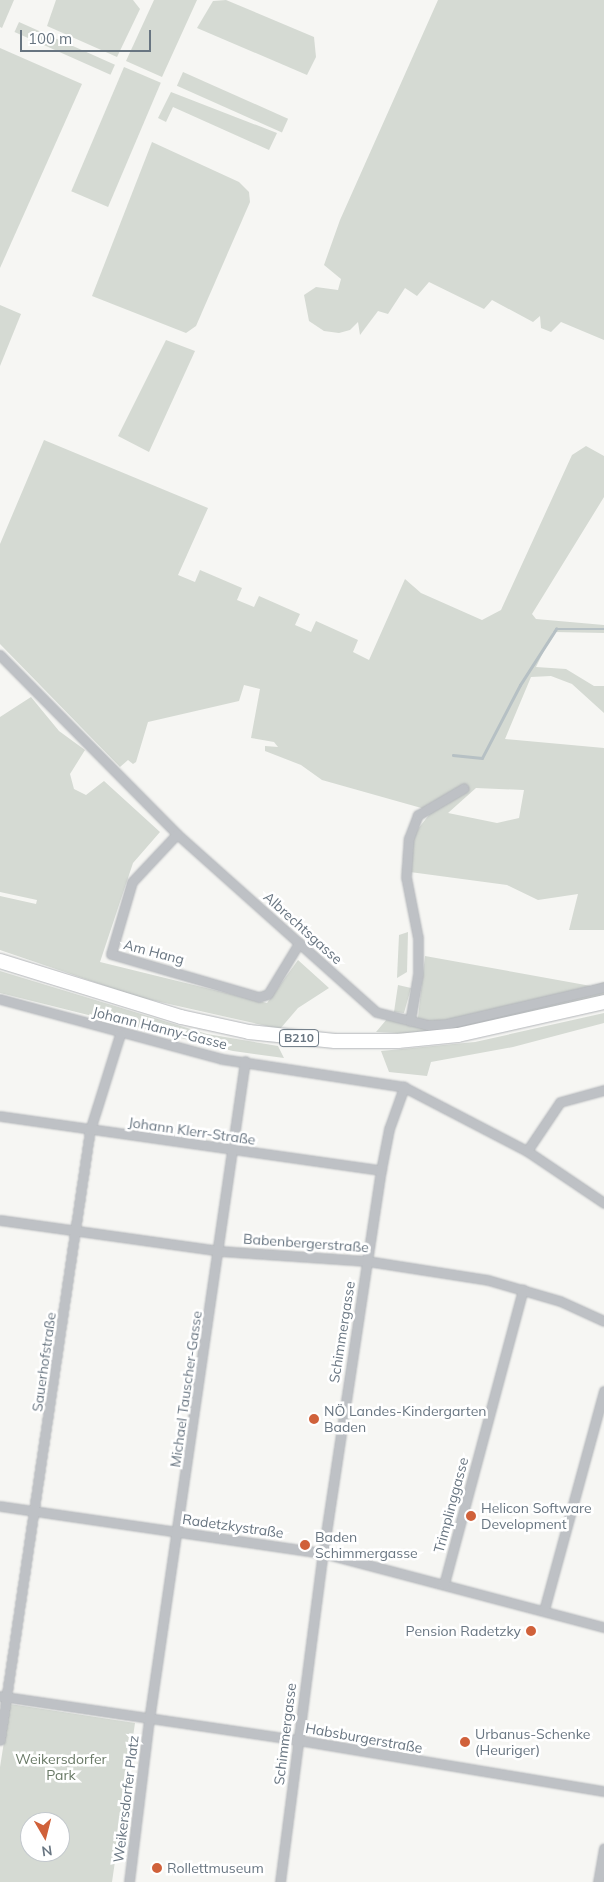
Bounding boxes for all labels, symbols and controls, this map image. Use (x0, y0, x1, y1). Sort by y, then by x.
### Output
scale bar (22, 20, 154, 52)
text: 100 m (28, 29, 72, 48)
street label: Albrechtsgasse (260, 888, 346, 968)
street label: Am Hang (122, 936, 186, 968)
street label: Johann Hanny-Gasse (91, 1003, 229, 1053)
road number: B210 (279, 1028, 319, 1048)
street label: Johann Klerr-Straße (127, 1114, 257, 1148)
street label: Babenbergerstraße (243, 1230, 369, 1256)
street label: Schimmergasse (326, 1280, 358, 1384)
street label: Michael Tauscher-Gasse (167, 1310, 205, 1468)
street label: Sauerhofstraße (29, 1311, 59, 1413)
place label: NÖ Landes-Kindergarten Baden (324, 1403, 486, 1435)
marker: NÖ Landes-Kindergarten Baden (308, 1413, 320, 1425)
street label: Trimplinggasse (430, 1455, 472, 1555)
place label: Helicon Software Development (481, 1500, 592, 1532)
marker: Helicon Software Development (465, 1510, 477, 1522)
street label: Radetzkystraße (181, 1511, 285, 1541)
place label: Baden Schimmergasse (315, 1529, 418, 1561)
marker: Baden Schimmergasse (299, 1539, 311, 1551)
place label: Pension Radetzky (406, 1623, 521, 1639)
marker: Pension Radetzky (525, 1625, 537, 1637)
street label: Schimmergasse (270, 1682, 300, 1786)
street label: Habsburgerstraße (304, 1719, 424, 1757)
place label: Urbanus-Schenke (Heuriger) (475, 1726, 590, 1758)
street label: Weikersdorfer Platz (110, 1734, 142, 1864)
marker: Urbanus-Schenke (Heuriger) (459, 1736, 471, 1748)
park label: Weikersdorfer Park (15, 1751, 107, 1784)
north arrow (20, 1812, 70, 1862)
text: N (40, 1841, 53, 1861)
place label: Rollettmuseum (167, 1860, 264, 1876)
marker: Rollettmuseum (151, 1862, 163, 1874)

